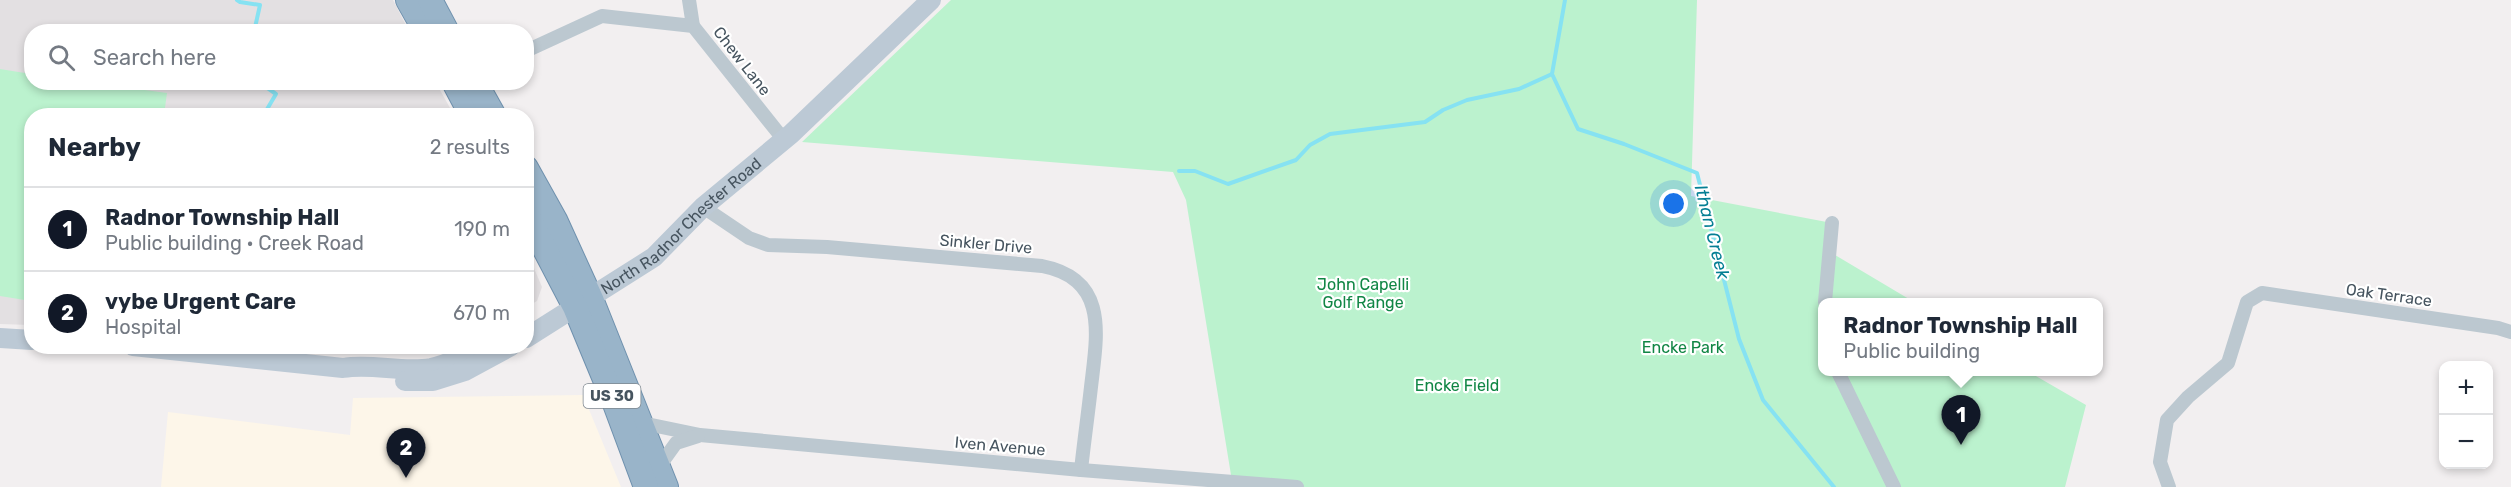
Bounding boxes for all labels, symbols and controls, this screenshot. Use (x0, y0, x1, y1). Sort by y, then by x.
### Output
street label: Chew Lane (709, 23, 775, 99)
search box (24, 24, 534, 90)
icon: search (45, 41, 78, 74)
text: Search here (93, 44, 216, 71)
text: Nearby (48, 132, 141, 163)
text: 2 results (430, 135, 510, 159)
street label: North Radnor Chester Road (597, 153, 765, 298)
water label: Ithan Creek (1690, 182, 1735, 282)
your location (1659, 189, 1688, 218)
text: Radnor Township Hall (105, 204, 339, 231)
text: 1 (63, 217, 72, 241)
text: 190 m (454, 217, 510, 241)
street label: Sinkler Drive (939, 230, 1033, 258)
text: Public building · Creek Road (105, 231, 364, 255)
park label: John Capelli Golf Range (1317, 275, 1409, 312)
street label: Oak Terrace (2345, 280, 2433, 310)
text: vybe Urgent Care (105, 288, 296, 315)
popup (1818, 298, 2103, 376)
text: 2 (61, 301, 74, 325)
text: 670 m (453, 301, 510, 325)
text: Radnor Township Hall (1843, 312, 2078, 339)
text: Hospital (105, 315, 181, 339)
park label: Encke Park (1642, 338, 1725, 357)
text: Public building (1843, 339, 1980, 363)
map controls (2439, 361, 2493, 469)
button: + (2439, 361, 2493, 415)
park label: Encke Field (1415, 376, 1499, 395)
road number: US 30 (584, 384, 640, 408)
pin: 1 (1942, 396, 1980, 445)
button: − (2439, 415, 2493, 469)
pin: 2 (386, 428, 426, 478)
street label: Iven Avenue (954, 433, 1046, 459)

